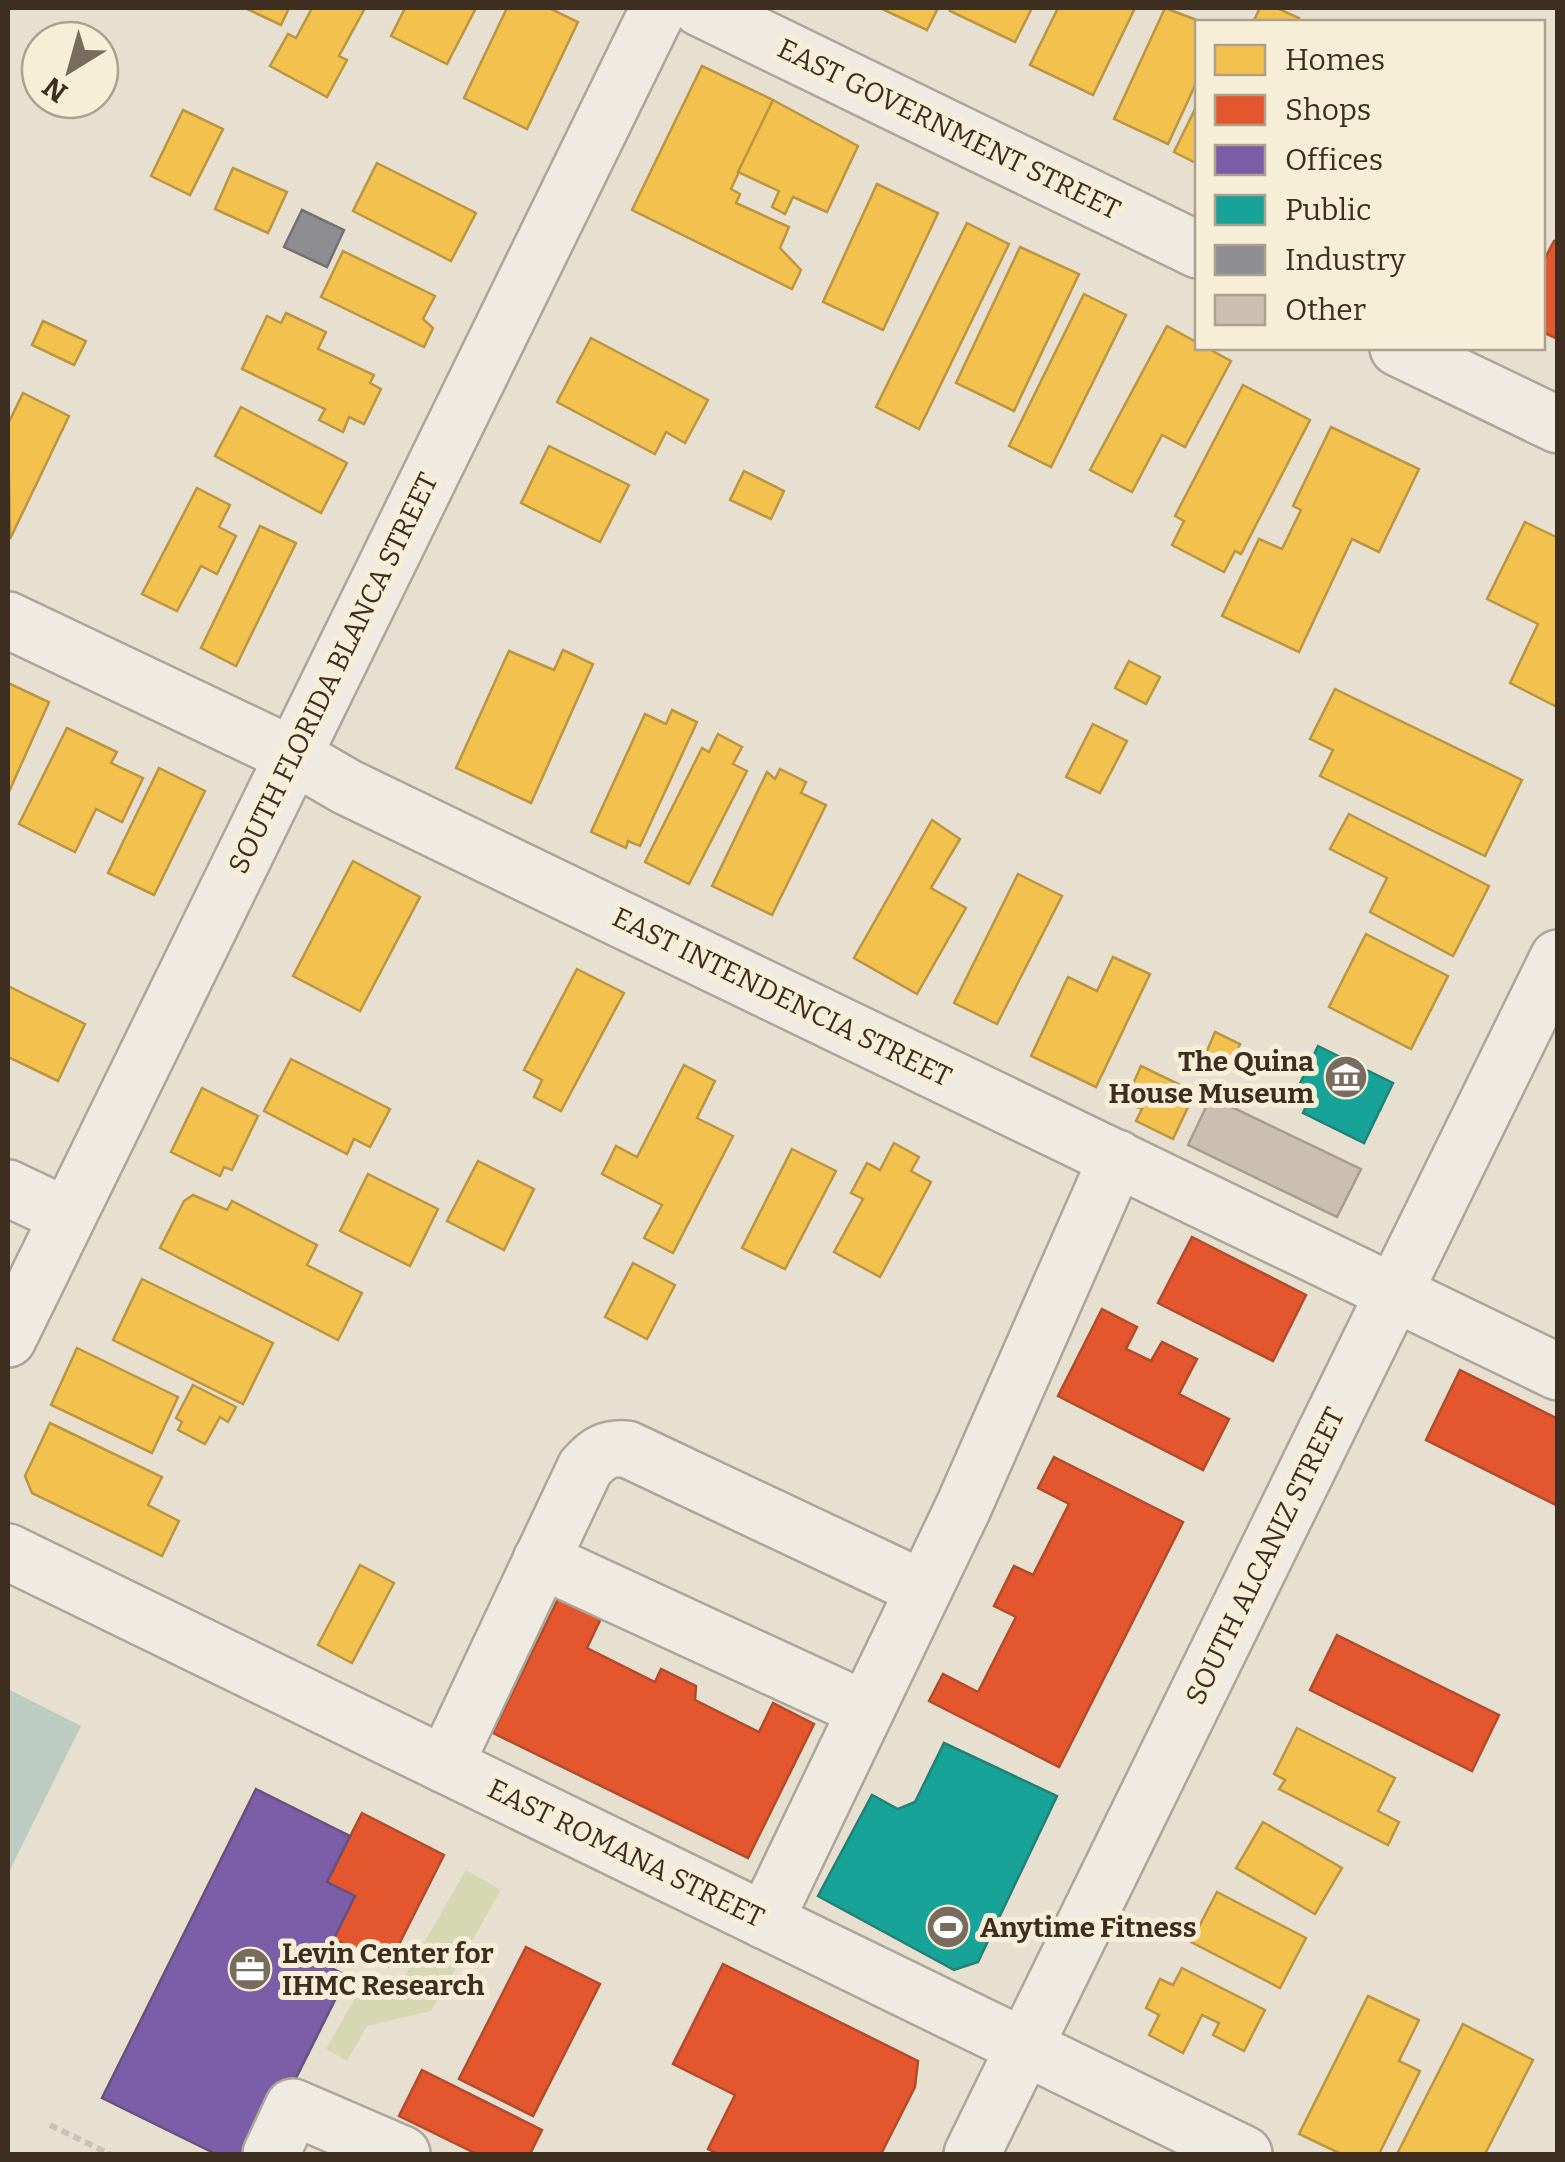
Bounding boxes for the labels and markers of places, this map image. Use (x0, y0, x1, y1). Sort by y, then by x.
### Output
place label: The Quina House Museum (1108, 1045, 1314, 1110)
museum icon: The Quina House Museum (1323, 1054, 1369, 1100)
sports icon: Anytime Fitness (925, 1904, 971, 1950)
place label: Anytime Fitness (980, 1911, 1196, 1944)
place label: Levin Center for IHMC Research (282, 1937, 494, 2002)
office icon: Levin Center for IHMC Research (227, 1946, 273, 1992)

